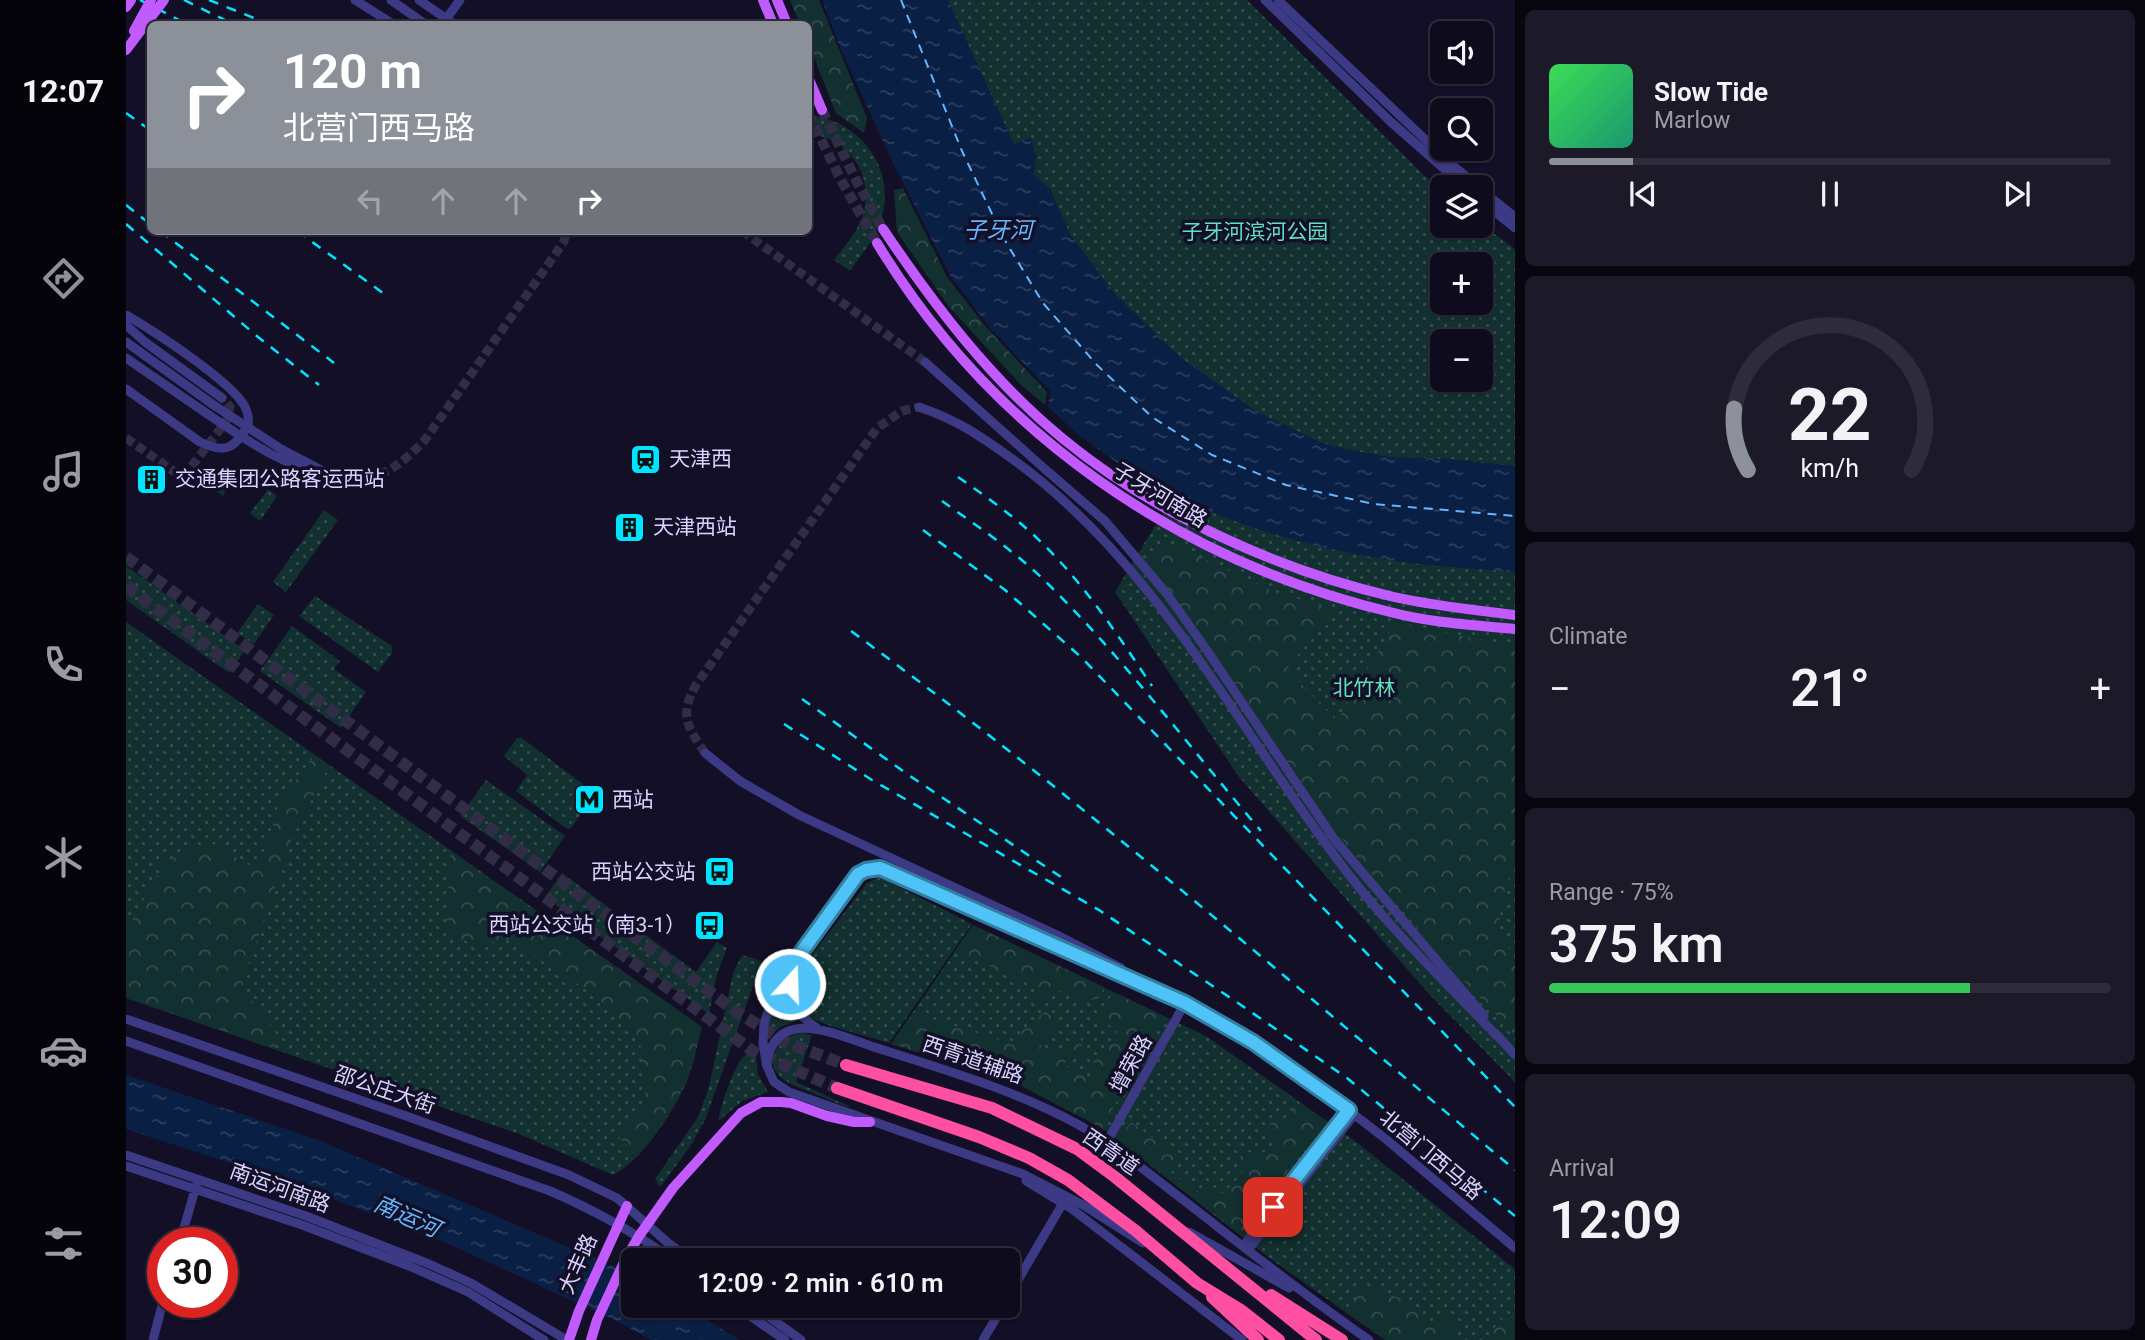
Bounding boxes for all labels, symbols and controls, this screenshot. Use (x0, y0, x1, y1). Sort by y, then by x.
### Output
map controls (1430, 21, 1493, 392)
button: sound (1430, 21, 1493, 84)
text: 120 m (283, 43, 422, 100)
icon: right (168, 49, 259, 140)
text: 12:07 (22, 72, 104, 110)
text: Slow Tide (1654, 77, 1768, 107)
button: search (1430, 98, 1493, 161)
text: Marlow (1654, 107, 1730, 134)
text: 北营门西马路 (283, 109, 475, 147)
button: layers (1430, 175, 1493, 238)
icon: previous (1624, 175, 1662, 213)
icon: pause (1811, 175, 1849, 213)
icon: next (1998, 175, 2036, 213)
icon: left (351, 182, 389, 220)
icon: ahead (424, 182, 462, 220)
icon: ahead (497, 182, 535, 220)
icon: right (570, 182, 608, 220)
water label: 子牙河 (964, 217, 1037, 244)
park label: 子牙河滨河公园 (1182, 220, 1329, 244)
button: + (1430, 252, 1493, 315)
icon: directions (39, 254, 88, 303)
button: − (1430, 329, 1493, 392)
text: 22 (1788, 372, 1872, 458)
station icon: 天津西 (629, 442, 663, 476)
icon: music (39, 447, 88, 496)
place label: 天津西 (669, 447, 732, 471)
text: km/h (1801, 454, 1859, 483)
street label: 子牙河南路 (1109, 458, 1211, 532)
building icon: 交通集团公路客运西站 (135, 462, 169, 496)
place label: 交通集团公路客运西站 (175, 467, 385, 491)
building icon: 天津西站 (613, 510, 647, 544)
place label: 天津西站 (653, 515, 737, 539)
text: Climate (1549, 623, 1628, 650)
icon: phone (39, 640, 88, 689)
text: 21° (1790, 658, 1870, 719)
text: − (1549, 667, 1571, 711)
text: + (2089, 667, 2111, 711)
park label: 北竹林 (1333, 676, 1396, 700)
metro station icon: 西站 (572, 783, 606, 817)
place label: 西站 (612, 788, 654, 812)
icon: climate (39, 833, 88, 882)
bus stop icon: 西站公交站 (702, 855, 736, 889)
place label: 西站公交站 (591, 860, 696, 884)
text: Range · 75% (1549, 879, 1674, 906)
bus stop icon: 西站公交站（南3-1） (692, 908, 726, 942)
place label: 西站公交站（南3-1） (489, 913, 686, 937)
text: 375 km (1549, 914, 1724, 975)
position arrow (753, 947, 827, 1021)
icon: car (39, 1026, 88, 1075)
street label: 增荣路 (1105, 1031, 1157, 1097)
street label: 西青道辅路 (919, 1032, 1027, 1088)
street label: 邵公庄大街 (331, 1062, 439, 1118)
street label: 北营门西马路 (1375, 1105, 1487, 1205)
street label: 西青道 (1078, 1124, 1144, 1180)
text: Arrival (1549, 1155, 1614, 1182)
street label: 南运河南路 (227, 1159, 333, 1217)
pin (1243, 1177, 1303, 1237)
icon: arrive (1254, 1188, 1292, 1226)
water label: 南运河 (370, 1190, 447, 1244)
text: 12:09 (1549, 1190, 1682, 1251)
icon: filters (39, 1219, 88, 1268)
speed limit sign: 30 (147, 1227, 238, 1318)
street label: 大丰路 (554, 1230, 602, 1298)
text: 12:09 · 2 min · 610 m (697, 1268, 944, 1298)

